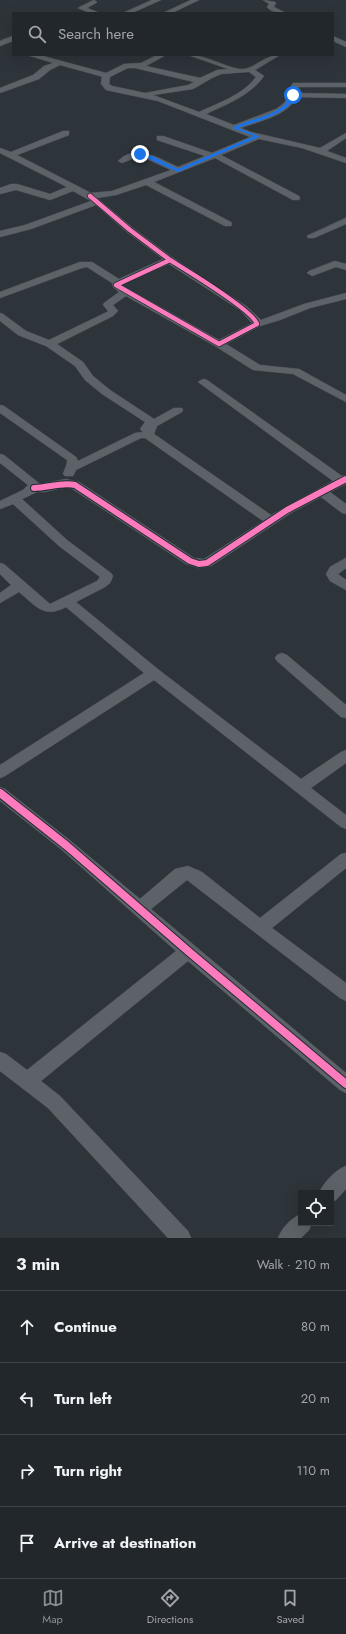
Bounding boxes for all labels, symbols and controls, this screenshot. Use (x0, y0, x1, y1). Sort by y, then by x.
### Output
search box (12, 12, 334, 56)
icon: search (26, 23, 48, 45)
text: Search here (58, 23, 134, 45)
route start (284, 86, 302, 104)
route end (131, 145, 149, 163)
map controls (298, 1190, 334, 1226)
button: locate (298, 1190, 334, 1226)
text: 3 min (16, 1252, 60, 1276)
text: Walk · 210 m (257, 1255, 330, 1274)
icon: ahead (16, 1316, 38, 1338)
text: Continue (54, 1316, 117, 1338)
text: 80 m (301, 1317, 330, 1336)
icon: left (16, 1388, 38, 1410)
text: Turn left (54, 1388, 112, 1410)
text: 20 m (301, 1389, 330, 1408)
icon: right (16, 1460, 38, 1482)
text: Turn right (54, 1460, 122, 1482)
text: 110 m (296, 1461, 330, 1480)
icon: arrive (16, 1532, 38, 1554)
text: Arrive at destination (54, 1532, 196, 1554)
tab: Map (42, 1587, 64, 1627)
tab: Directions (147, 1587, 193, 1627)
tab: Saved (277, 1587, 304, 1627)

